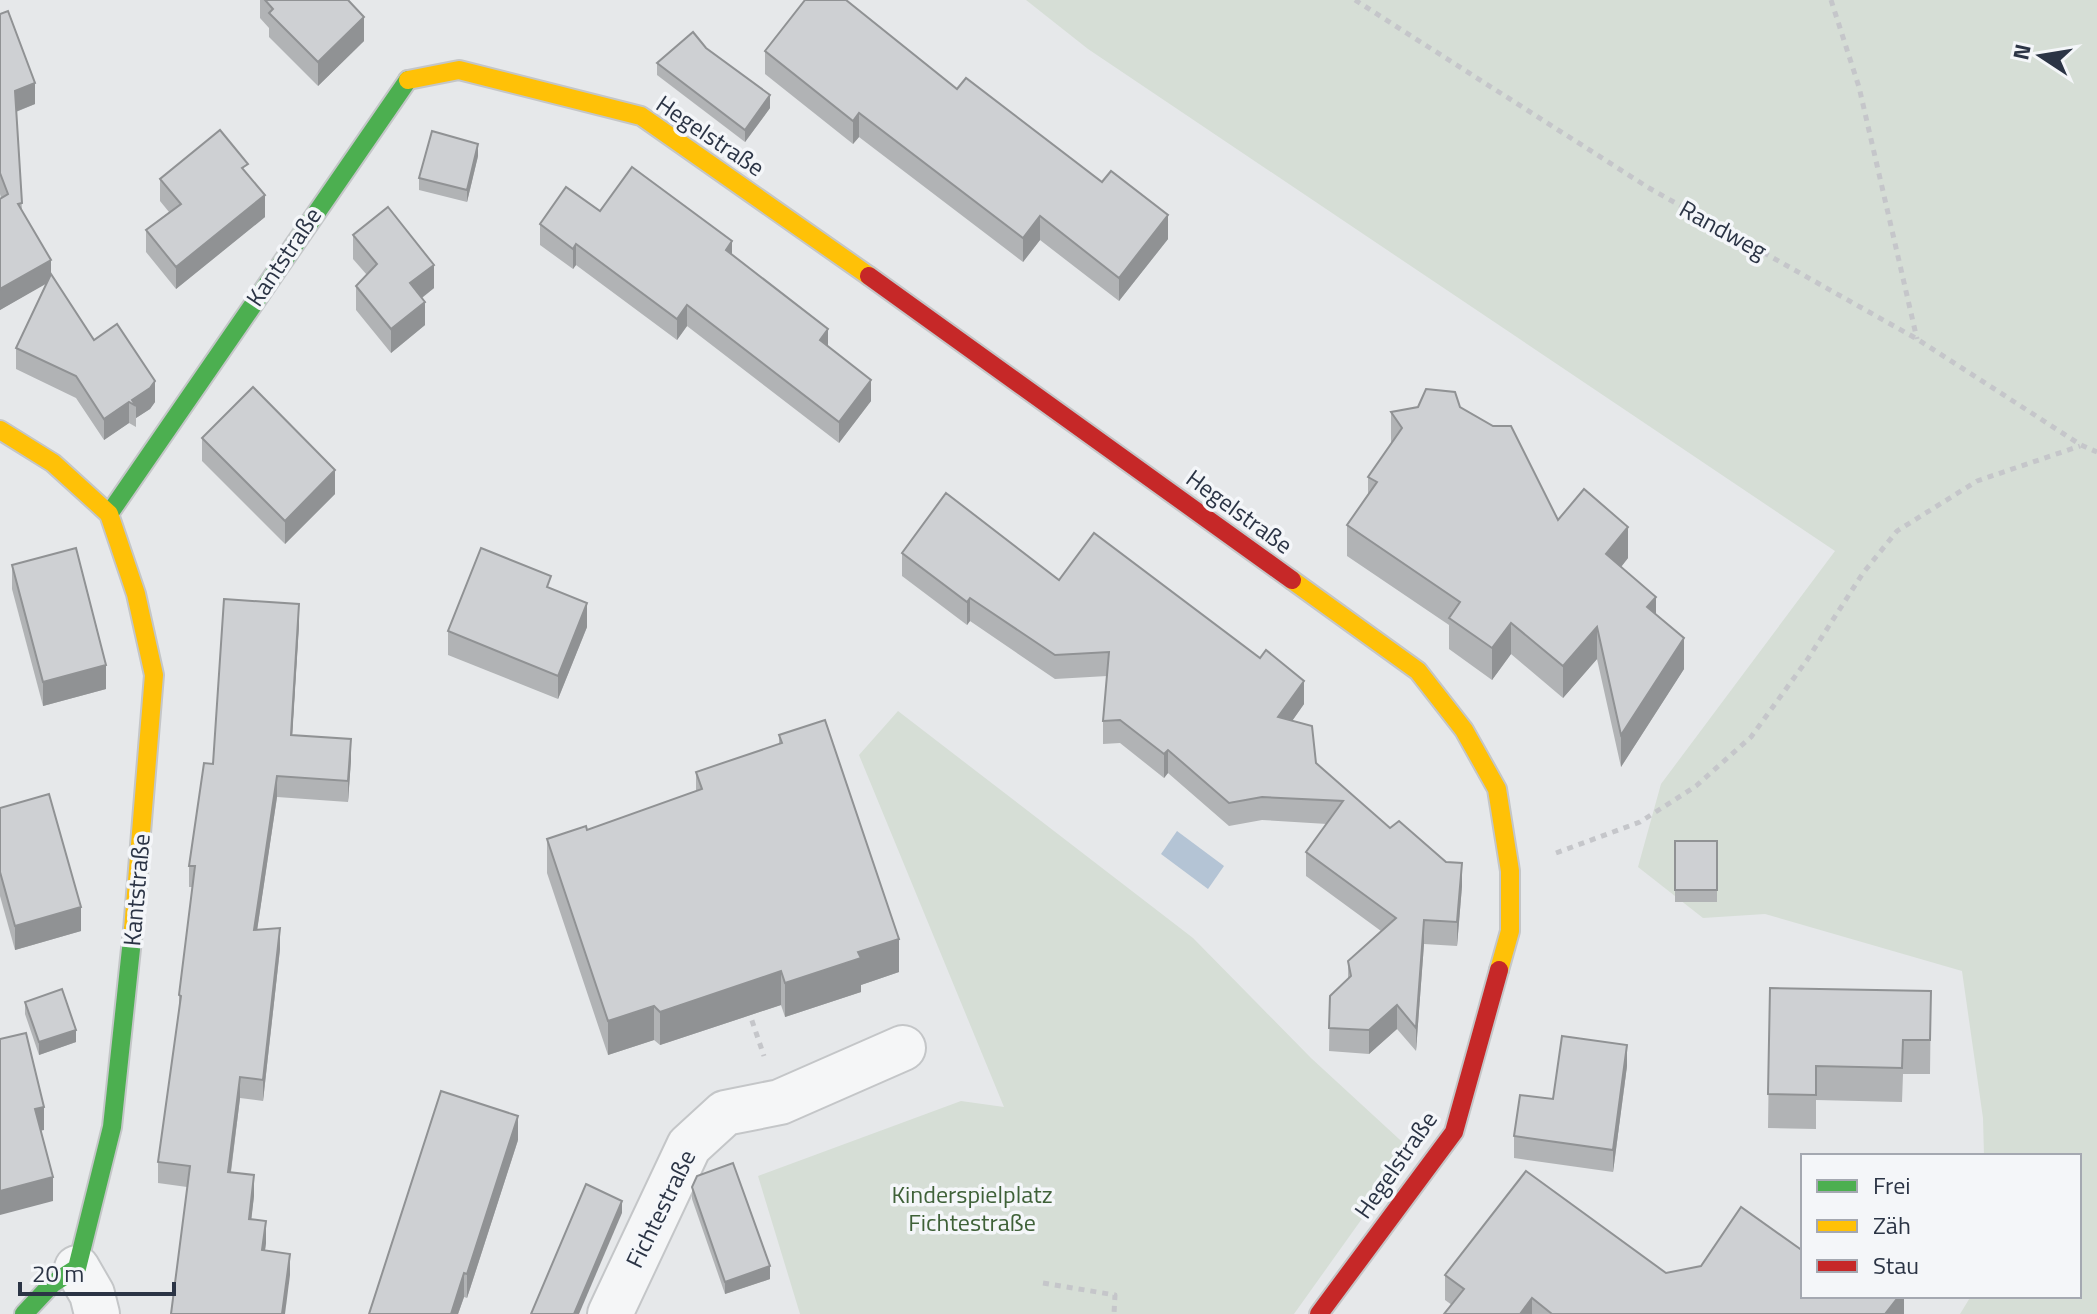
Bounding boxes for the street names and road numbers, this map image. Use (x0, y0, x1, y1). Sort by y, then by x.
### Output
street label: Hegelstraße (649, 86, 772, 185)
street label: Randweg (1673, 190, 1774, 268)
street label: Kantstraße (237, 200, 330, 313)
street label: Hegelstraße (1179, 460, 1300, 562)
street label: Kantstraße (113, 832, 159, 948)
street label: Hegelstraße (1345, 1103, 1445, 1226)
street label: Fichtestraße (616, 1143, 704, 1274)

